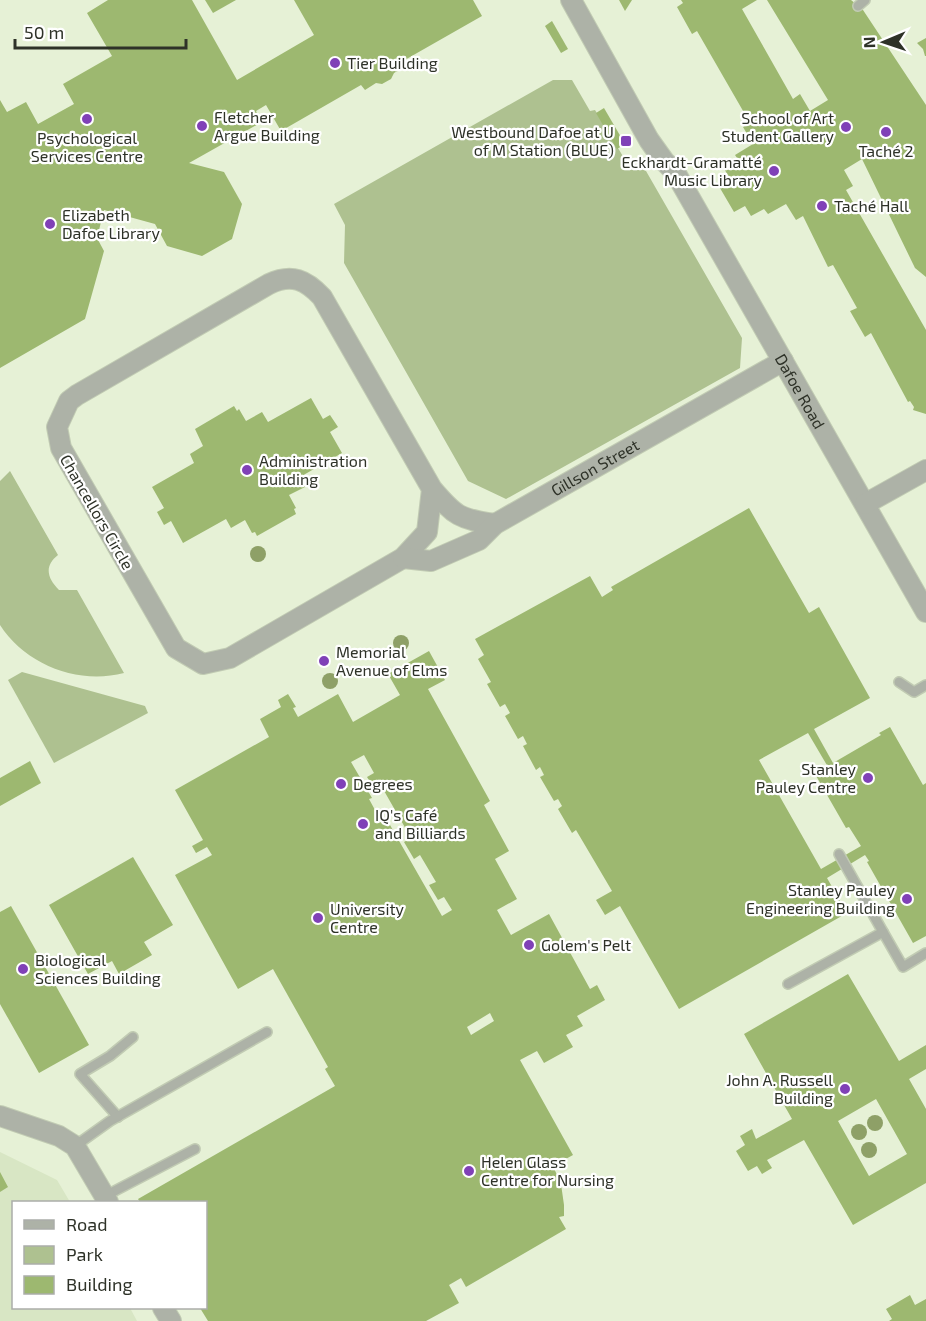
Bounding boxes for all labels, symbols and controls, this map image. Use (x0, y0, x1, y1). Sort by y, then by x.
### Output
scale bar (15, 12, 186, 50)
north arrow (854, 12, 914, 72)
text: 50 m (24, 21, 64, 43)
text: N (859, 36, 878, 49)
place label: Tier Building (347, 53, 438, 72)
marker: Tier Building (328, 56, 342, 70)
place label: Fletcher Argue Building (214, 107, 320, 144)
place label: School of Art Student Gallery (721, 108, 835, 145)
marker: Psychological Services Centre (80, 112, 94, 126)
marker: Fletcher Argue Building (195, 119, 209, 133)
marker: School of Art Student Gallery (839, 120, 853, 134)
place label: Westbound Dafoe at U of M Station (BLUE) (451, 122, 614, 159)
marker: Taché 2 (879, 125, 893, 139)
place label: Psychological Services Centre (31, 128, 143, 165)
marker: Westbound Dafoe at U of M Station (BLUE) (619, 134, 633, 148)
place label: Taché 2 (859, 141, 913, 160)
place label: Eckhardt-Gramatté Music Library (622, 152, 763, 189)
marker: Eckhardt-Gramatté Music Library (767, 164, 781, 178)
place label: Taché Hall (834, 196, 909, 215)
marker: Taché Hall (815, 199, 829, 213)
place label: Elizabeth Dafoe Library (62, 205, 161, 242)
marker: Elizabeth Dafoe Library (43, 217, 57, 231)
street label: Dafoe Road (772, 350, 829, 432)
street label: Gillson Street (547, 435, 642, 499)
street label: Chancellors Circle (57, 451, 138, 573)
place label: Administration Building (259, 451, 367, 488)
marker: Administration Building (240, 463, 254, 477)
place label: Memorial Avenue of Elms (336, 642, 447, 679)
marker: Memorial Avenue of Elms (317, 654, 331, 668)
place label: Stanley Pauley Centre (756, 759, 857, 796)
marker: Stanley Pauley Centre (861, 771, 875, 785)
place label: Degrees (353, 774, 413, 793)
marker: Degrees (334, 777, 348, 791)
place label: IQ's Café and Billiards (375, 805, 466, 842)
marker: IQ's Café and Billiards (356, 817, 370, 831)
place label: Stanley Pauley Engineering Building (746, 880, 896, 917)
marker: Stanley Pauley Engineering Building (900, 892, 914, 906)
place label: University Centre (330, 899, 405, 936)
marker: University Centre (311, 911, 325, 925)
place label: Golem's Pelt (541, 935, 631, 954)
marker: Golem's Pelt (522, 938, 536, 952)
place label: Biological Sciences Building (35, 950, 161, 987)
marker: Biological Sciences Building (16, 962, 30, 976)
place label: John A. Russell Building (726, 1070, 833, 1107)
marker: John A. Russell Building (838, 1082, 852, 1096)
place label: Helen Glass Centre for Nursing (481, 1152, 614, 1189)
marker: Helen Glass Centre for Nursing (462, 1164, 476, 1178)
legend (12, 1201, 207, 1309)
text: Road (66, 1213, 107, 1235)
text: Park (66, 1243, 103, 1265)
text: Building (66, 1273, 133, 1295)

